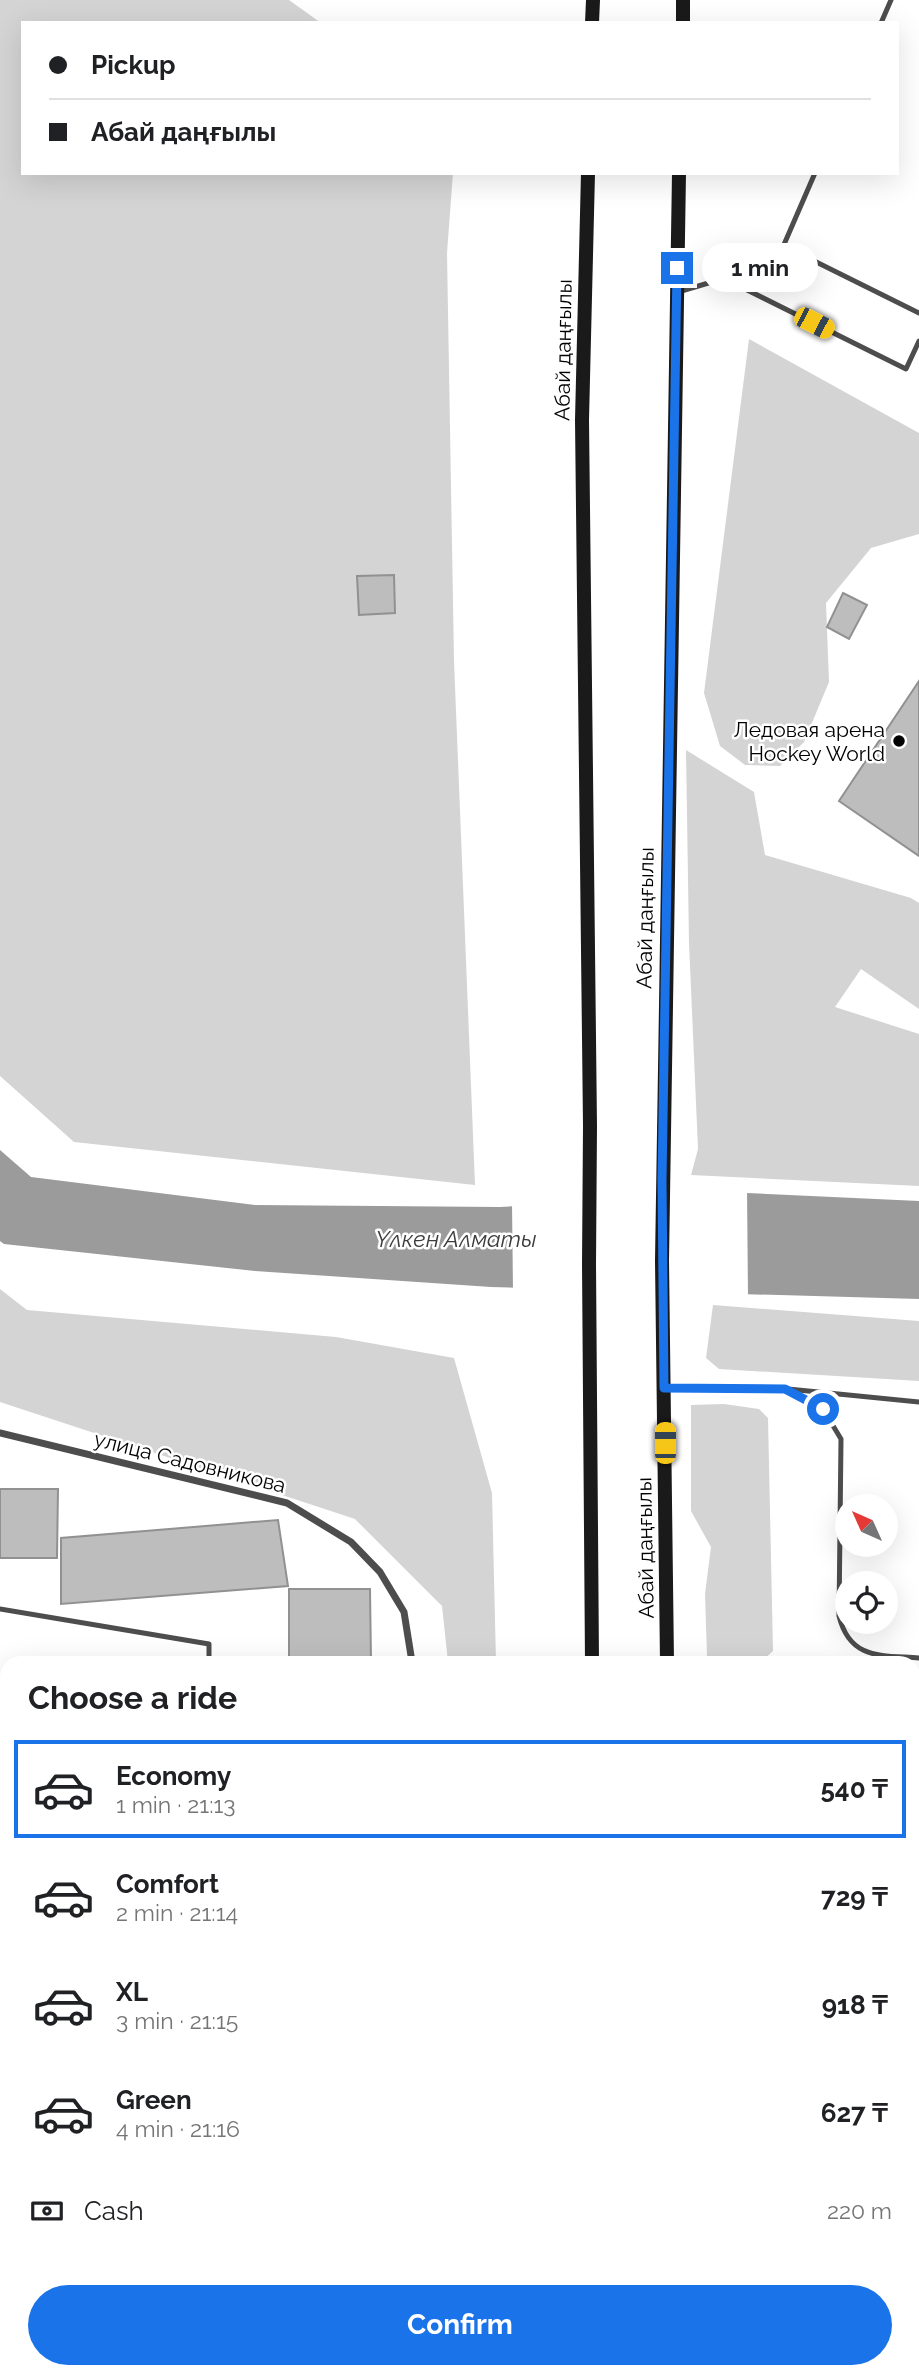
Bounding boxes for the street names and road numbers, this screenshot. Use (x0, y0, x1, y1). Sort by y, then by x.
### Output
street label: Абай даңғылы (549, 279, 577, 421)
street label: Абай даңғылы (631, 847, 659, 989)
street label: улица Садовникова (92, 1426, 288, 1498)
street label: Абай даңғылы (631, 1477, 659, 1619)

